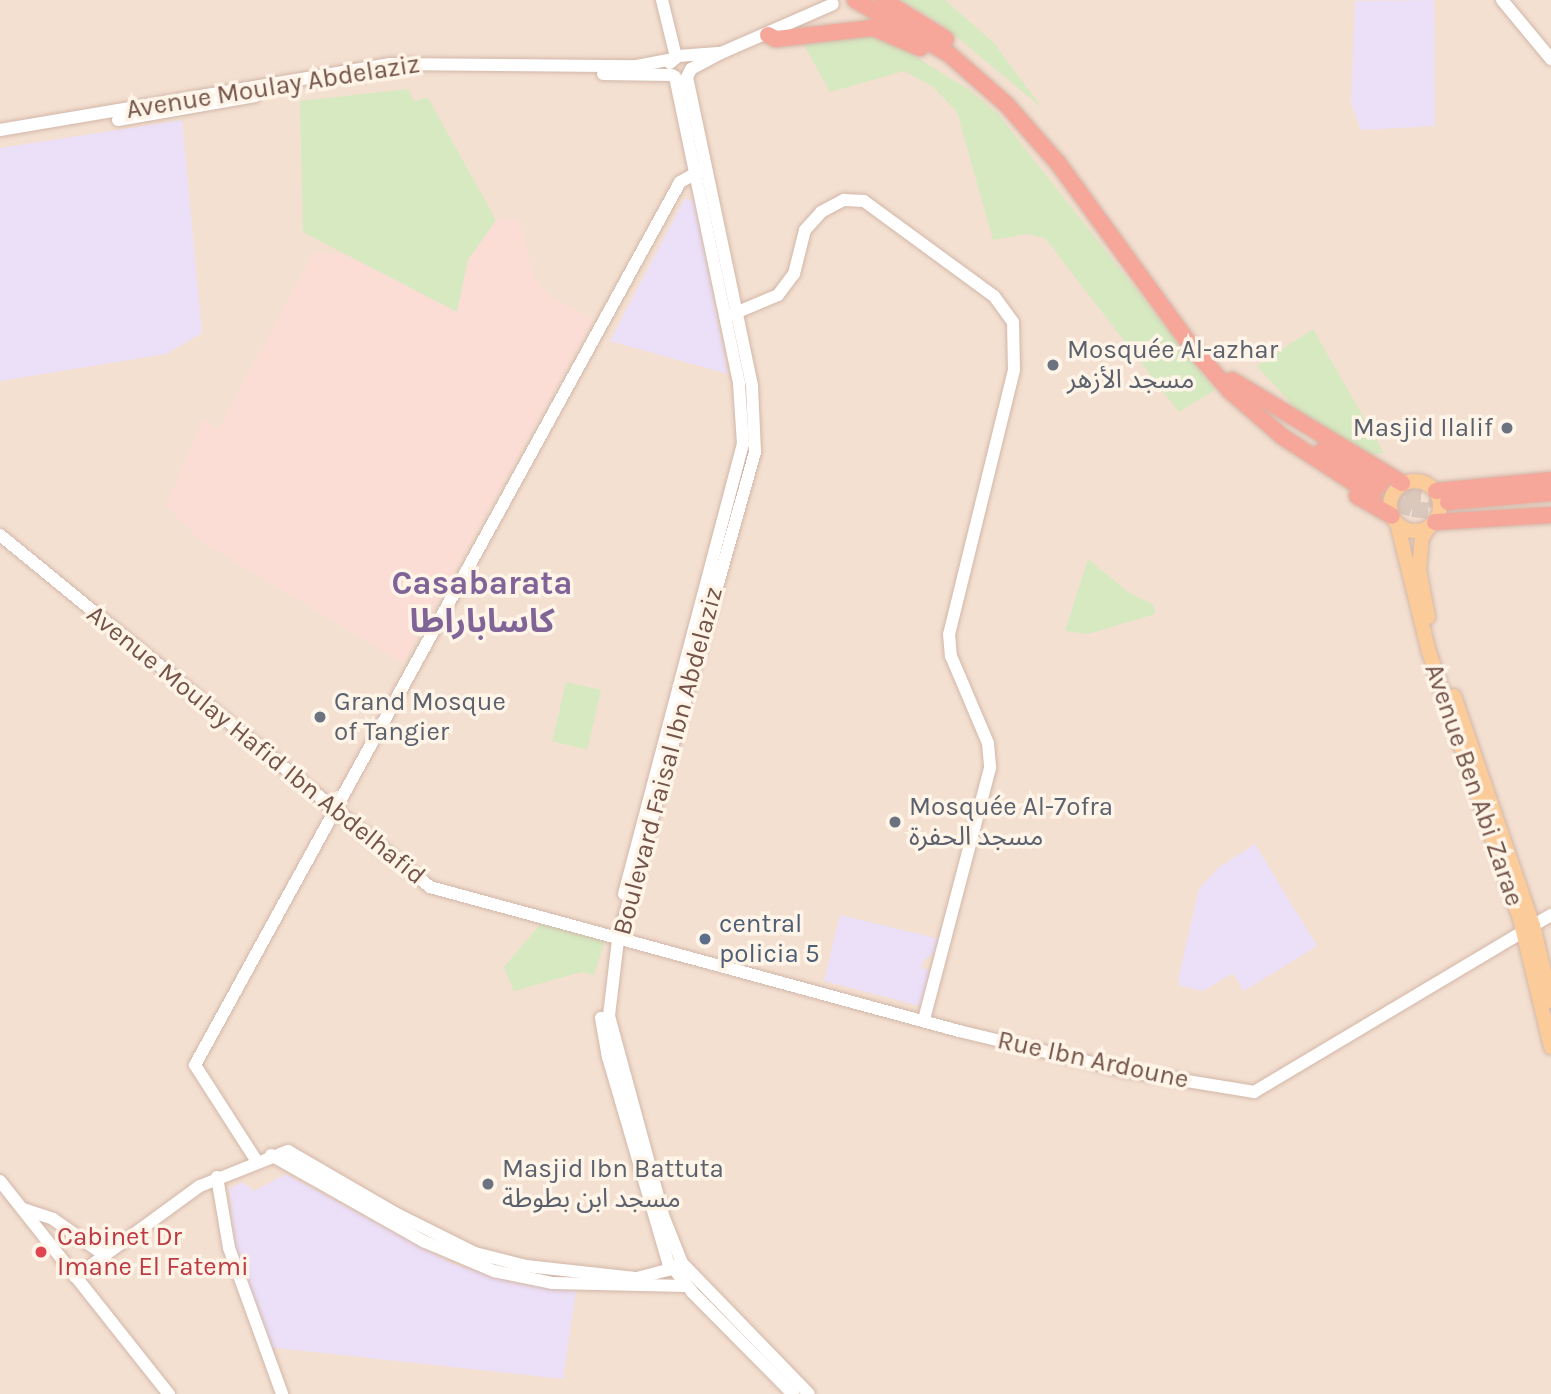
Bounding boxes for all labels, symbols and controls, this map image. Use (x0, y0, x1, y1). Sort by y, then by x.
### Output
street label: Avenue Moulay Abdelaziz (124, 48, 422, 126)
place label: Mosquée Al-azhar مسجد الأزهر (1067, 334, 1278, 396)
marker: Mosquée Al-azhar مسجد الأزهر (1045, 357, 1061, 373)
place label: Masjid Ilalif (1353, 412, 1493, 444)
marker: Masjid Ilalif (1499, 420, 1515, 436)
district label: Casabarata كاساباراطا (391, 564, 573, 642)
street label: Boulevard Faisal Ibn Abdelaziz (606, 583, 730, 939)
street label: Avenue Moulay Hafid Ibn Abdelhafid (80, 599, 432, 891)
street label: Avenue Ben Abi Zarae (1418, 660, 1530, 910)
place label: Grand Mosque of Tangier (334, 686, 506, 748)
marker: Grand Mosque of Tangier (312, 709, 328, 725)
place label: Mosquée Al-7ofra مسجد الحفرة (909, 791, 1113, 852)
marker: Mosquée Al-7ofra مسجد الحفرة (887, 814, 903, 830)
place label: central policia 5 (719, 908, 820, 970)
marker: central policia 5 (697, 931, 713, 947)
street label: Rue Ibn Ardoune (995, 1025, 1191, 1095)
place label: Masjid Ibn Battuta مسجد ابن بطوطة (502, 1153, 724, 1214)
marker: Masjid Ibn Battuta مسجد ابن بطوطة (480, 1176, 496, 1192)
place label: Cabinet Dr Imane El Fatemi (57, 1221, 249, 1282)
marker: Cabinet Dr Imane El Fatemi (31, 1242, 51, 1262)

